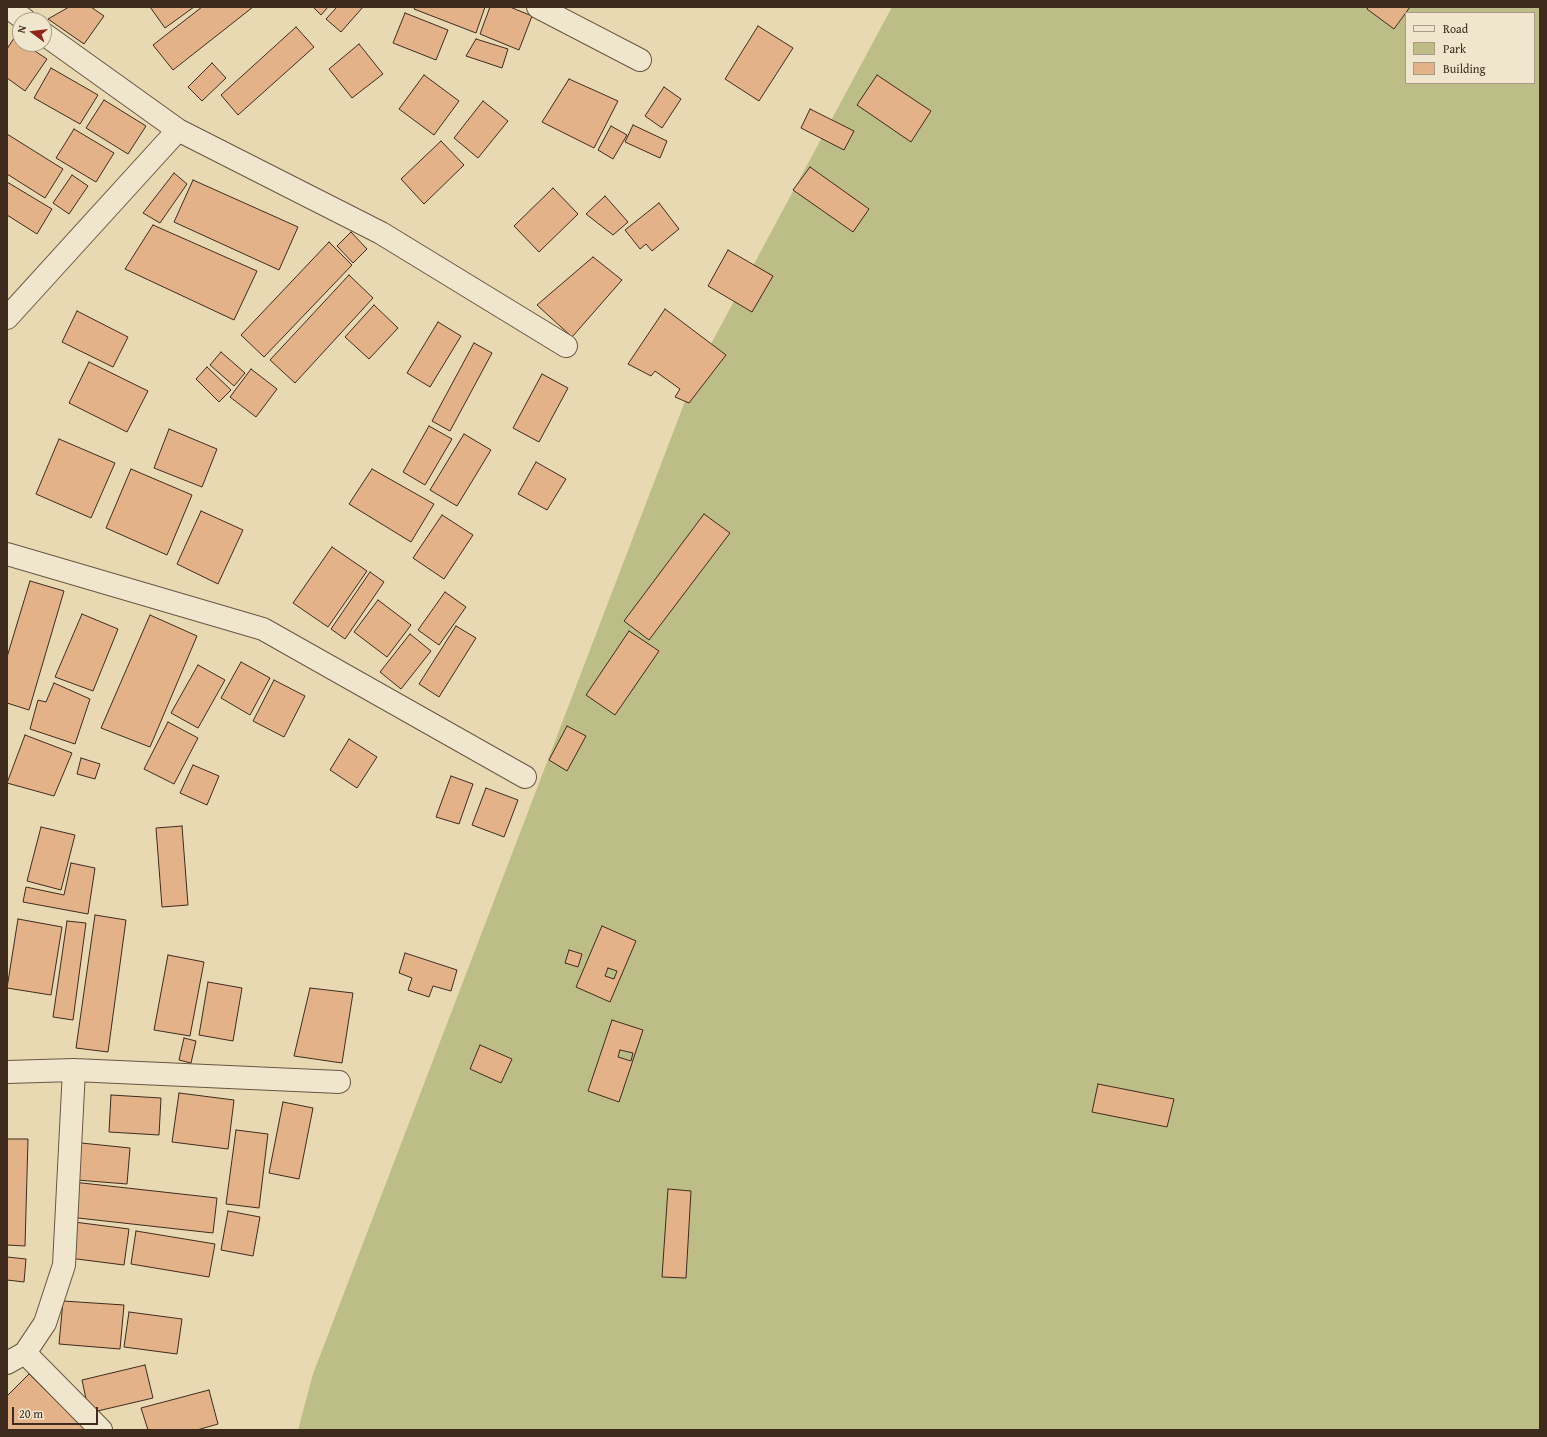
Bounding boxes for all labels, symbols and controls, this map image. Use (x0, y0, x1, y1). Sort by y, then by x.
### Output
north arrow (12, 12, 52, 52)
legend (1405, 12, 1535, 84)
text: Road (1443, 20, 1468, 37)
text: N (13, 24, 30, 35)
text: Park (1443, 40, 1466, 57)
text: Building (1443, 60, 1486, 77)
scale bar (14, 1399, 100, 1425)
text: 20 m (19, 1405, 43, 1422)

